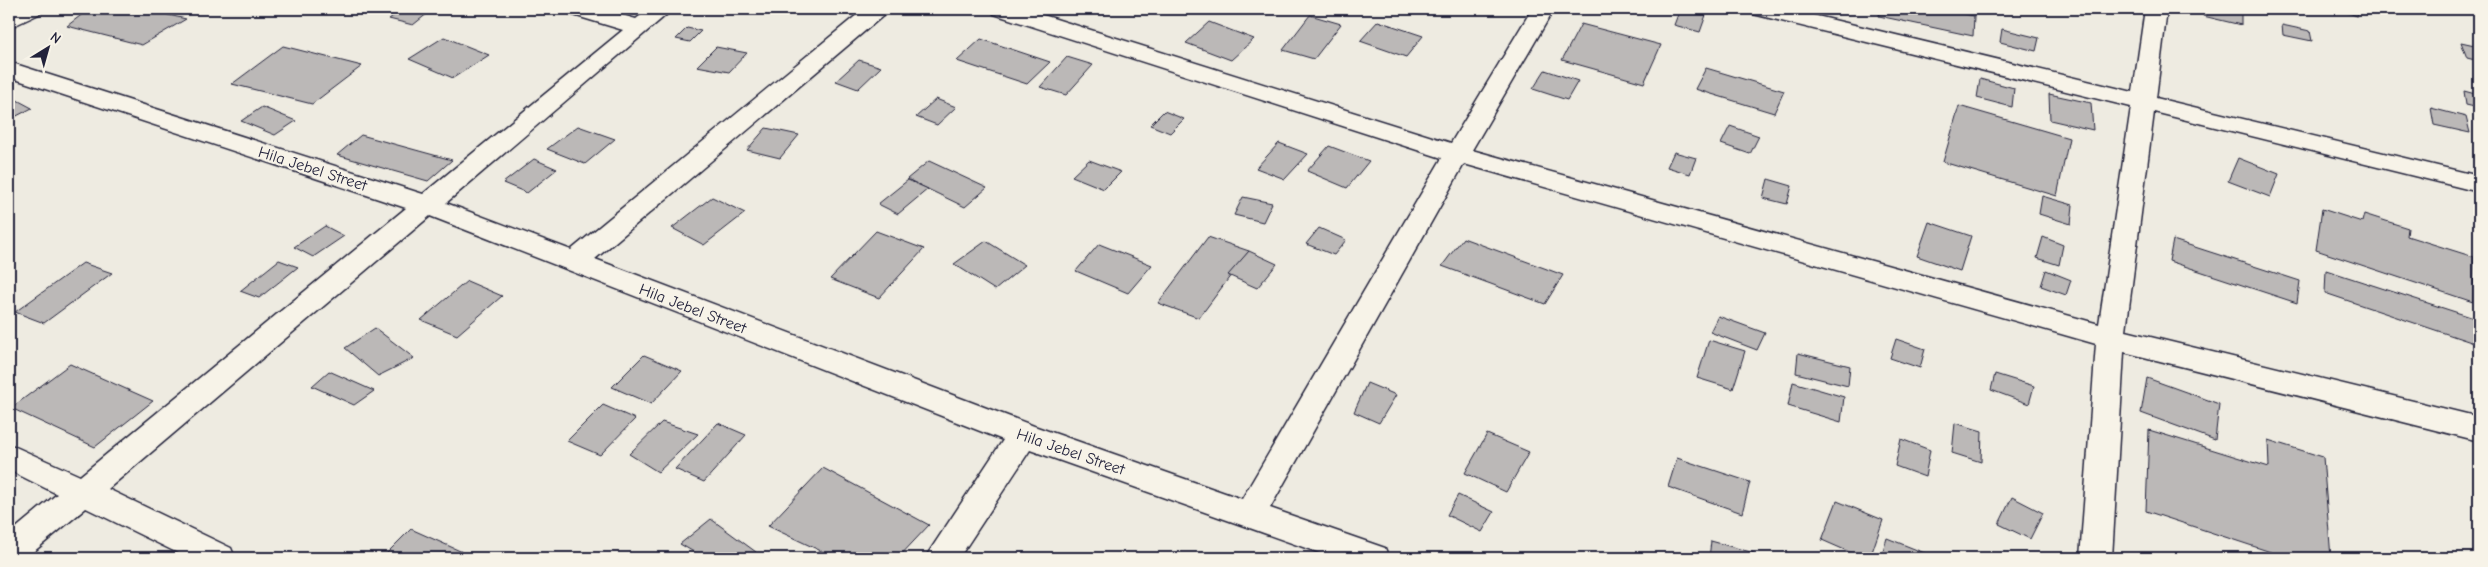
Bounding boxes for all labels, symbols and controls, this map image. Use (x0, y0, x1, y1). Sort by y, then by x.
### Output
north arrow (22, 22, 72, 72)
text: N (47, 28, 64, 48)
street label: Hila Jebel Street (256, 143, 370, 195)
street label: Hila Jebel Street (637, 280, 749, 338)
street label: Hila Jebel Street (1014, 425, 1127, 479)

